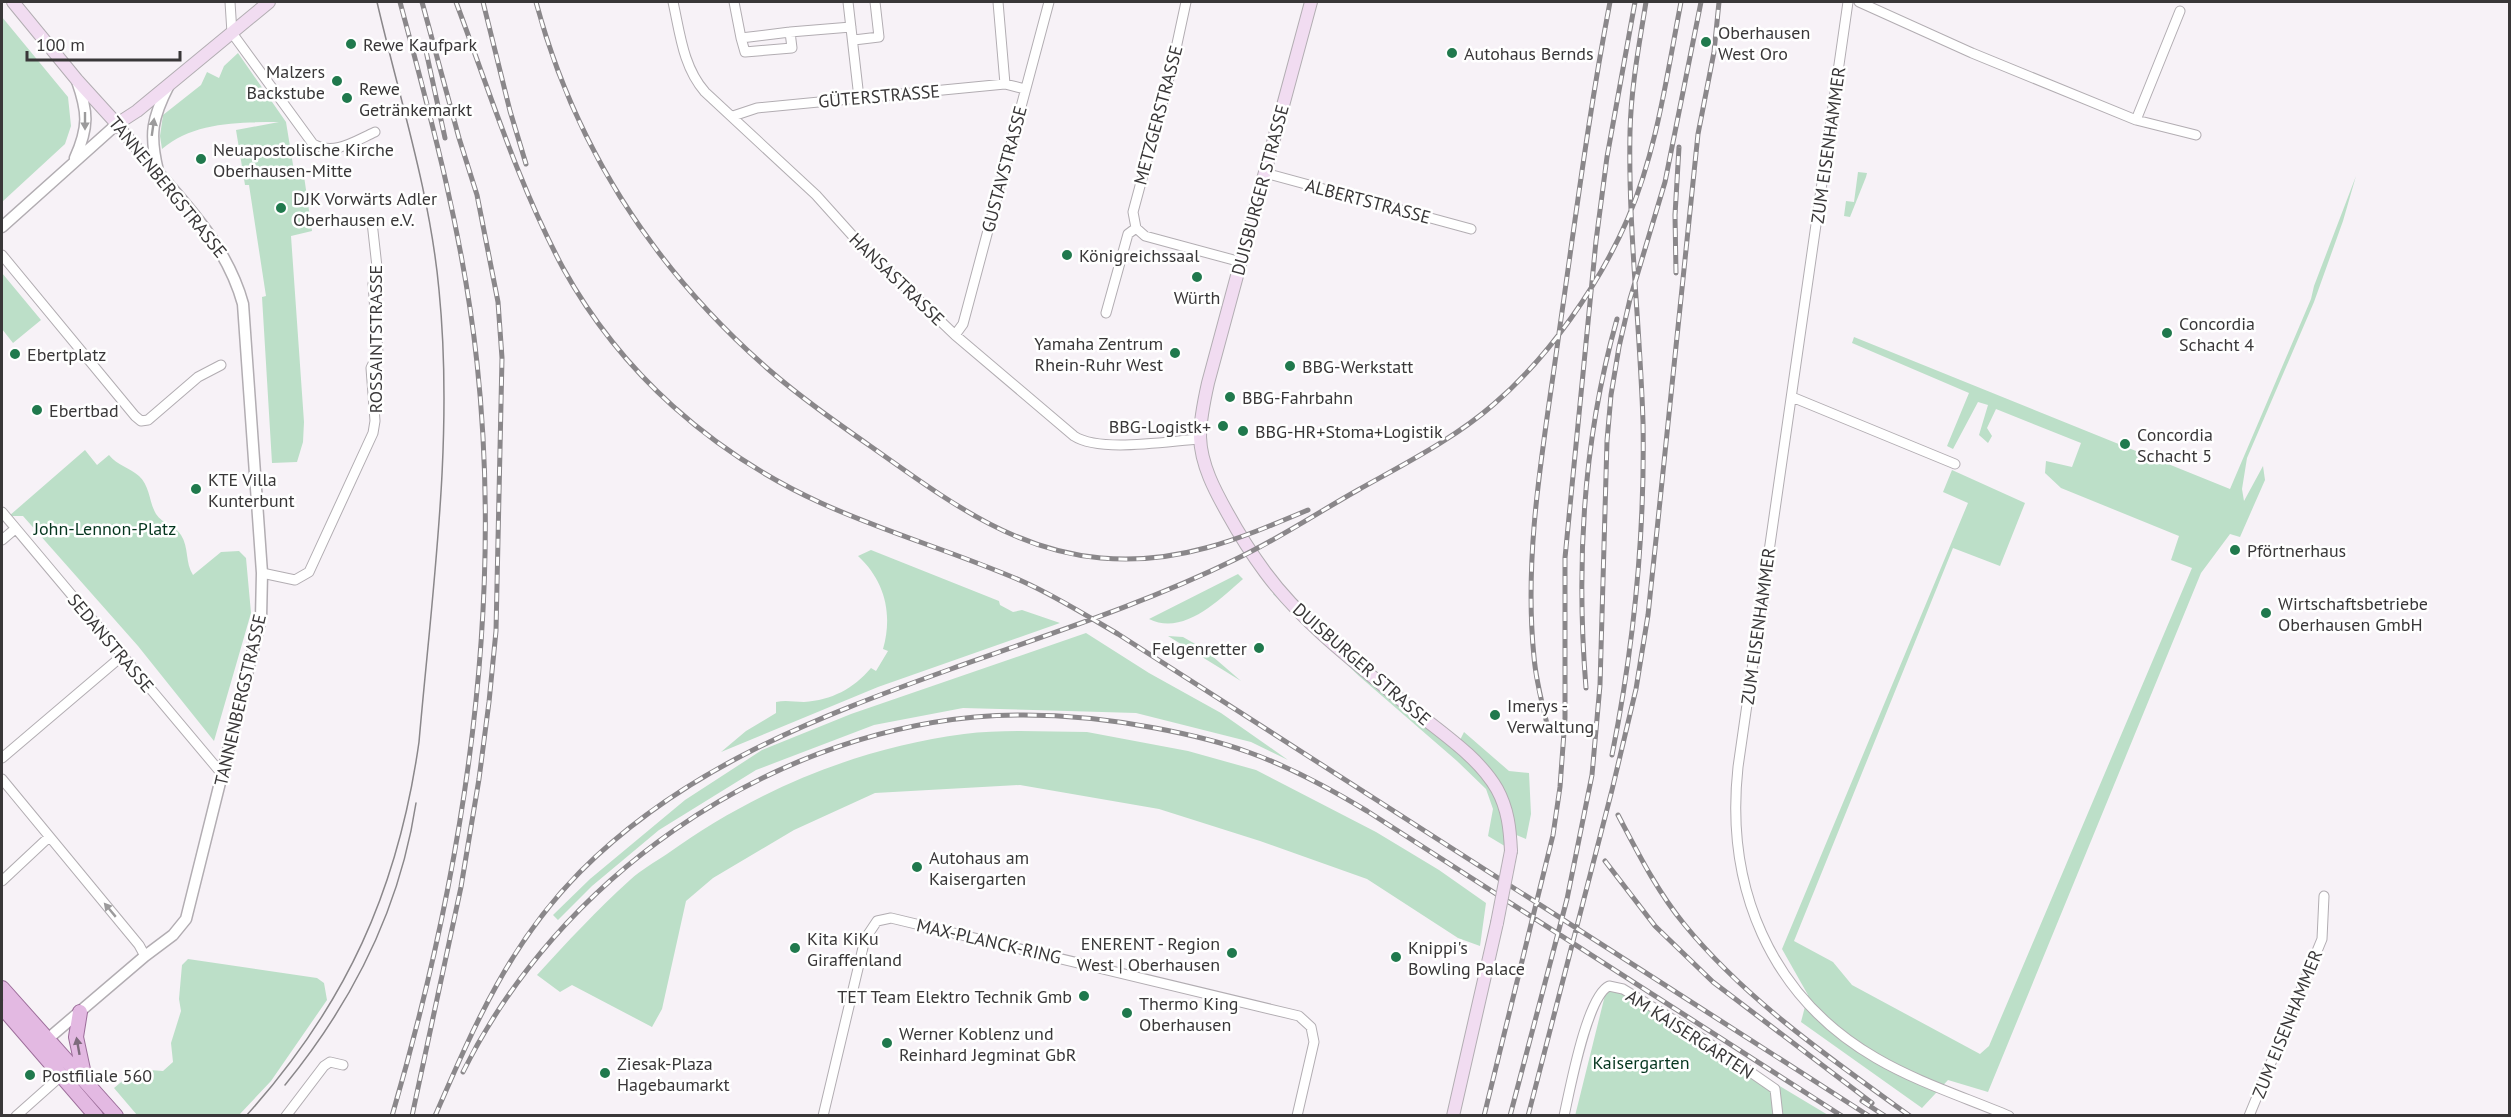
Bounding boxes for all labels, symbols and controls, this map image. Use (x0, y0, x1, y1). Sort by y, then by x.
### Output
place label: Oberhausen West Oro (1718, 21, 1810, 65)
scale bar (27, 24, 180, 62)
text: 100 m (36, 33, 85, 56)
place label: Rewe Kaufpark (363, 33, 477, 56)
marker: Oberhausen West Oro (1699, 35, 1713, 49)
marker: Rewe Kaufpark (344, 37, 358, 51)
place label: Autohaus Bernds (1464, 42, 1594, 65)
street label: METZGERSTRASSE (1128, 43, 1188, 187)
marker: Autohaus Bernds (1445, 46, 1459, 60)
place label: Malzers Backstube (247, 60, 325, 104)
street label: ZUM EISENHAMMER (1806, 65, 1850, 225)
marker: Malzers Backstube (330, 74, 344, 88)
place label: Rewe Getränkemarkt (359, 77, 472, 121)
street label: GÜTERSTRASSE (817, 79, 941, 113)
marker: Rewe Getränkemarkt (340, 91, 354, 105)
street label: DUISBURGER STRASSE (1226, 102, 1294, 278)
street label: GUSTAVSTRASSE (976, 103, 1032, 235)
one-way arrow (80, 112, 90, 131)
street label: TANNENBERGSTRASSE (104, 112, 232, 262)
one-way arrow (149, 117, 158, 136)
place label: Neuapostolische Kirche Oberhausen-Mitte (213, 138, 394, 182)
marker: Neuapostolische Kirche Oberhausen-Mitte (194, 152, 208, 166)
street label: ALBERTSTRASSE (1303, 173, 1433, 229)
place label: DJK Vorwärts Adler Oberhausen e.V. (293, 187, 437, 231)
marker: DJK Vorwärts Adler Oberhausen e.V. (274, 201, 288, 215)
street label: HANSASTRASSE (844, 228, 950, 330)
place label: Königreichssaal (1079, 244, 1200, 267)
marker: Königreichssaal (1060, 248, 1074, 262)
street label: ROSSAINTSTRASSE (364, 265, 387, 413)
marker: Würth (1190, 270, 1204, 284)
place label: Würth (1174, 286, 1220, 309)
place label: Concordia Schacht 4 (2179, 312, 2255, 356)
marker: Concordia Schacht 4 (2160, 326, 2174, 340)
place label: Yamaha Zentrum Rhein-Ruhr West (1034, 332, 1163, 376)
place label: Ebertplatz (27, 343, 106, 366)
marker: Yamaha Zentrum Rhein-Ruhr West (1168, 346, 1182, 360)
marker: Ebertplatz (8, 347, 22, 361)
place label: BBG-Werkstatt (1302, 355, 1413, 378)
marker: BBG-Werkstatt (1283, 359, 1297, 373)
place label: BBG-Fahrbahn (1242, 386, 1353, 409)
marker: BBG-Fahrbahn (1223, 390, 1237, 404)
place label: Ebertbad (49, 399, 119, 422)
marker: Ebertbad (30, 403, 44, 417)
place label: BBG-Logistk+ (1109, 415, 1211, 438)
marker: BBG-Logistk+ (1216, 419, 1230, 433)
place label: BBG-HR+Stoma+Logistik (1255, 420, 1443, 443)
place label: Concordia Schacht 5 (2137, 423, 2213, 467)
marker: BBG-HR+Stoma+Logistik (1236, 424, 1250, 438)
marker: Concordia Schacht 5 (2118, 437, 2132, 451)
place label: KTE Villa Kunterbunt (208, 468, 295, 512)
marker: KTE Villa Kunterbunt (189, 482, 203, 496)
park label: John-Lennon-Platz (33, 517, 176, 540)
place label: Pförtnerhaus (2247, 539, 2346, 562)
marker: Pförtnerhaus (2228, 543, 2242, 557)
street label: ZUM EISENHAMMER (1736, 546, 1780, 706)
street label: SEDANSTRASSE (63, 589, 159, 697)
place label: Wirtschaftsbetriebe Oberhausen GmbH (2278, 592, 2428, 636)
street label: DUISBURGER STRASSE (1288, 598, 1436, 730)
marker: Wirtschaftsbetriebe Oberhausen GmbH (2259, 606, 2273, 620)
street label: TANNENBERGSTRASSE (209, 612, 271, 788)
place label: Felgenretter (1152, 637, 1247, 660)
marker: Felgenretter (1252, 641, 1266, 655)
place label: Imerys - Verwaltung (1506, 694, 1594, 738)
marker: Imerys - Verwaltung (1488, 708, 1502, 722)
place label: Autohaus am Kaisergarten (929, 846, 1029, 890)
marker: Autohaus am Kaisergarten (910, 860, 924, 874)
one-way arrow (103, 902, 116, 918)
street label: MAX-PLANCK-RING (914, 913, 1064, 969)
place label: Kita KiKu Giraffenland (807, 927, 902, 971)
place label: ENERENT - Region West | Oberhausen (1077, 932, 1220, 976)
place label: Knippi's Bowling Palace (1408, 936, 1525, 980)
marker: Kita KiKu Giraffenland (788, 941, 802, 955)
marker: ENERENT - Region West | Oberhausen (1225, 946, 1239, 960)
street label: ZUM EISENHAMMER (2247, 946, 2327, 1102)
marker: Knippi's Bowling Palace (1389, 950, 1403, 964)
street label: AM KAISERGARTEN (1622, 984, 1758, 1084)
place label: TET Team Elektro Technik Gmb (837, 985, 1072, 1008)
marker: TET Team Elektro Technik Gmb (1077, 989, 1091, 1003)
place label: Thermo King Oberhausen (1139, 992, 1239, 1036)
marker: Thermo King Oberhausen (1120, 1006, 1134, 1020)
place label: Werner Koblenz und Reinhard Jegminat GbR (899, 1022, 1077, 1066)
marker: Werner Koblenz und Reinhard Jegminat GbR (880, 1036, 894, 1050)
one-way arrow (73, 1037, 82, 1056)
park label: Kaisergarten (1592, 1051, 1690, 1074)
place label: Ziesak-Plaza Hagebaumarkt (617, 1052, 730, 1096)
place label: Postfiliale 560 (42, 1064, 152, 1087)
marker: Ziesak-Plaza Hagebaumarkt (598, 1066, 612, 1080)
marker: Postfiliale 560 (23, 1068, 37, 1082)

